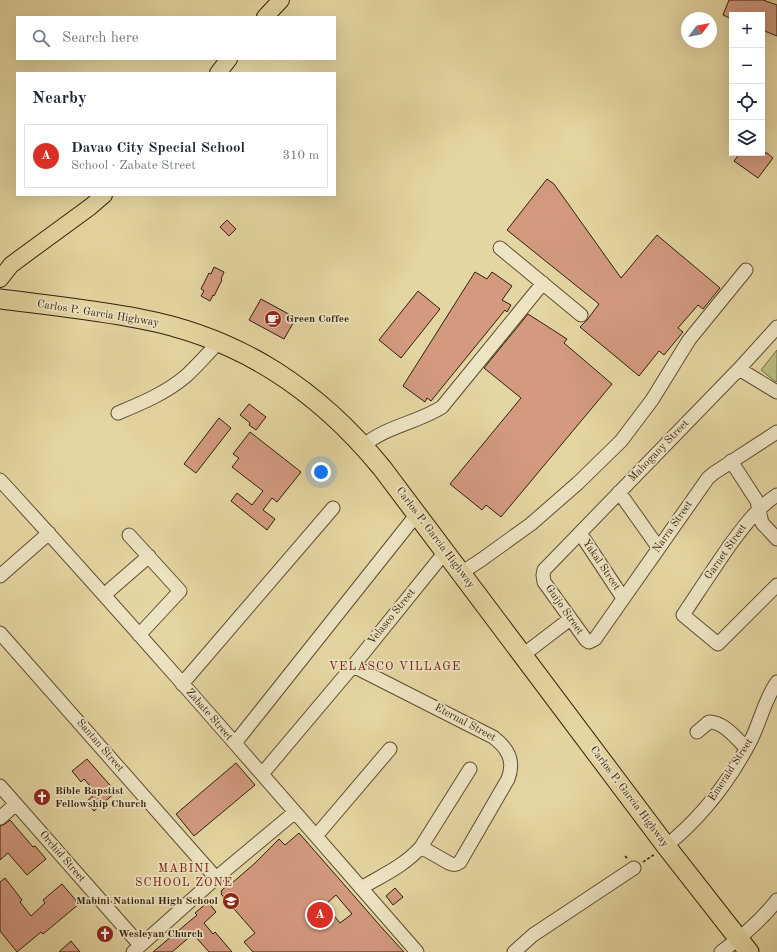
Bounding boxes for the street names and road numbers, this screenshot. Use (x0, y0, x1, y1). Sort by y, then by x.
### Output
street label: Carlos P. Garcia Highway (36, 299, 160, 329)
street label: Mahogany Street (627, 418, 691, 484)
street label: Carlos P. Garcia Highway (394, 485, 477, 591)
street label: Narra Street (651, 499, 695, 555)
street label: Garnet Street (703, 522, 749, 582)
street label: Yakal Street (580, 537, 622, 593)
street label: Guijo Street (543, 583, 585, 637)
street label: Velasco Street (366, 587, 418, 647)
street label: Zabate Street (184, 687, 235, 743)
street label: Eternal Street (433, 702, 498, 744)
street label: Santan Street (74, 718, 126, 774)
street label: Emerald Street (707, 737, 755, 803)
street label: Carlos P. Garcia Highway (588, 744, 671, 850)
street label: Orchid Street (37, 829, 87, 885)

